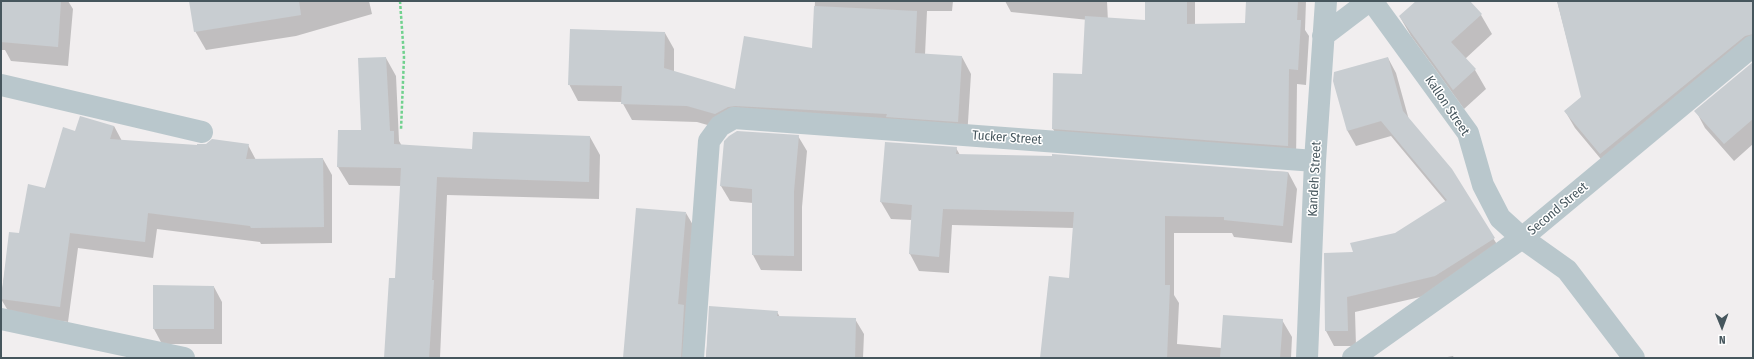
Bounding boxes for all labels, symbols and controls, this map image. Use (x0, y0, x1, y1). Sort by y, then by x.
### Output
street label: Kallon Street (1421, 73, 1473, 139)
street label: Tucker Street (972, 128, 1042, 148)
street label: Kandeh Street (1305, 141, 1325, 217)
street label: Second Street (1525, 179, 1591, 239)
north arrow (1702, 307, 1742, 347)
text: N (1719, 333, 1726, 346)

